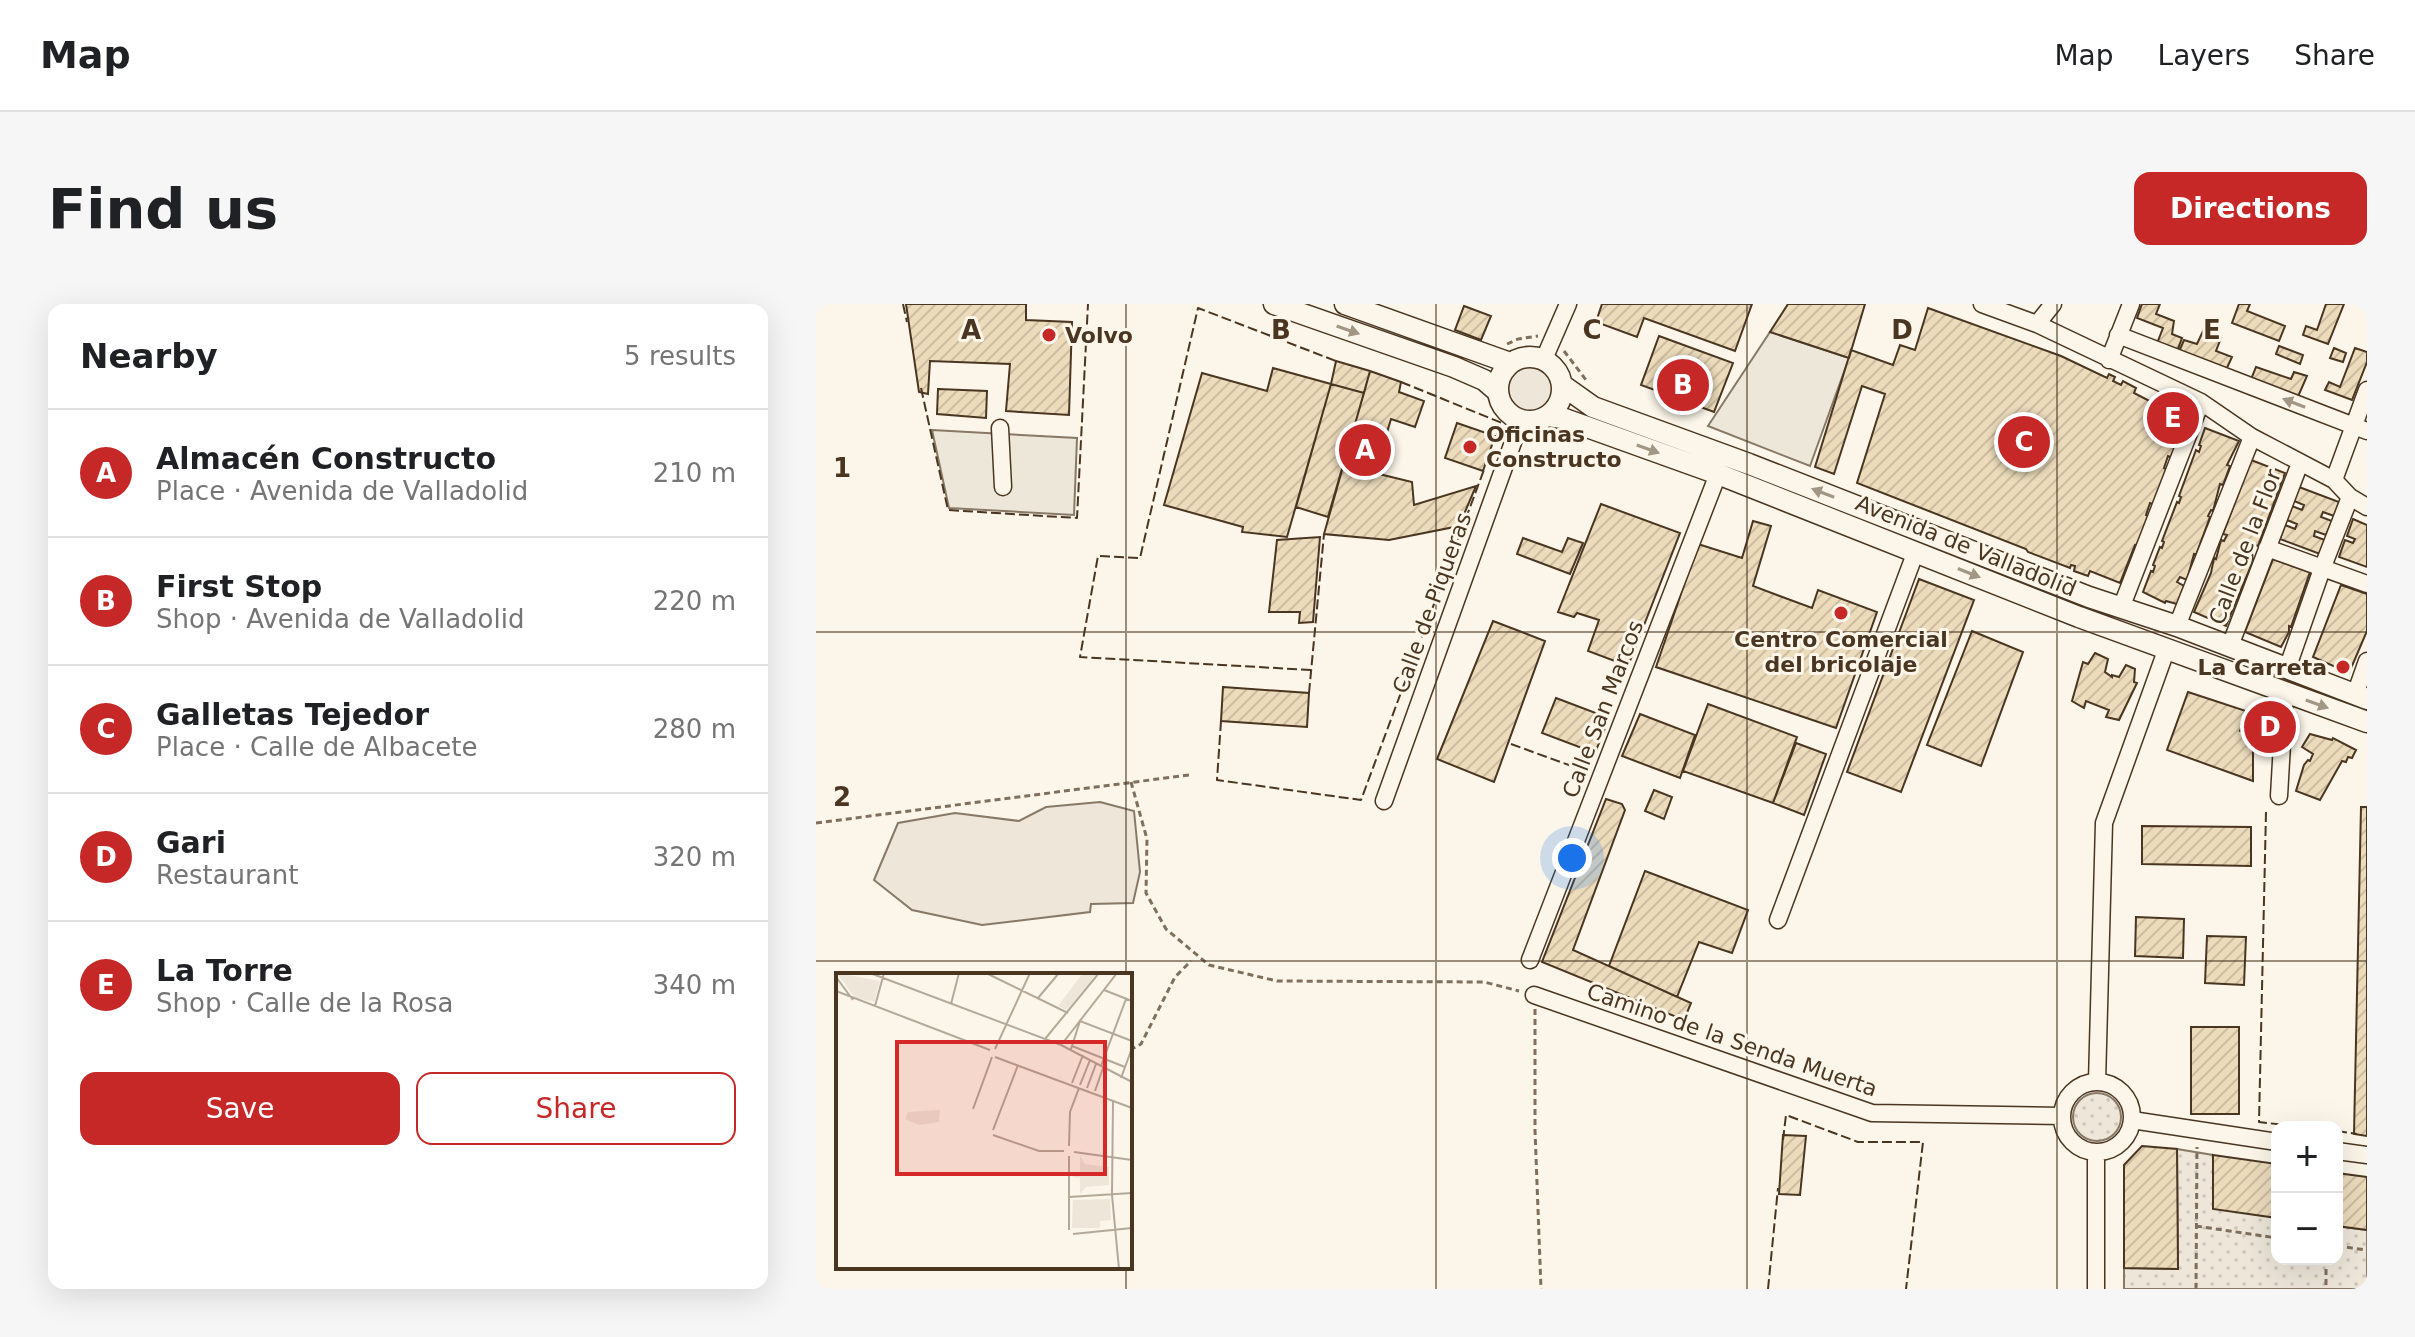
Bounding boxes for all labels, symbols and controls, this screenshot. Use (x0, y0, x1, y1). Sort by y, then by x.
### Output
text: Map (40, 33, 131, 77)
text: Map (2054, 39, 2114, 72)
text: Layers (2158, 39, 2250, 72)
text: Share (2294, 39, 2375, 72)
button: Directions (2134, 172, 2367, 245)
text: Find us (48, 176, 278, 241)
text: A (961, 315, 981, 345)
text: B (1271, 315, 1291, 345)
text: C (1582, 315, 1602, 345)
text: D (1891, 315, 1913, 345)
text: E (2203, 315, 2221, 345)
place label: Volvo (1065, 323, 1133, 348)
one-way arrow (1336, 324, 1360, 336)
marker: Volvo (1040, 326, 1058, 344)
text: Nearby (80, 336, 218, 376)
text: 5 results (624, 341, 736, 371)
pin: B (1657, 355, 1709, 415)
pin: E (2147, 388, 2199, 448)
one-way arrow (2282, 396, 2306, 409)
pin: C (1998, 412, 2050, 472)
pin: A (1339, 420, 1391, 480)
place label: Oficinas Constructo (1486, 422, 1622, 472)
marker: Oficinas Constructo (1461, 438, 1479, 456)
text: Almacén Constructo (156, 441, 496, 476)
one-way arrow (1636, 443, 1660, 456)
text: 1 (833, 453, 851, 483)
text: A (96, 458, 116, 488)
text: 210 m (653, 458, 736, 488)
street label: Calle de la Flor (2204, 465, 2286, 628)
text: Place · Avenida de Valladolid (156, 476, 528, 506)
one-way arrow (1811, 486, 1835, 499)
street label: Avenida de Valladolid (1852, 490, 2080, 602)
street label: Calle de Piqueras (1388, 509, 1476, 697)
one-way arrow (1957, 567, 1981, 580)
text: First Stop (156, 569, 322, 604)
text: B (96, 586, 116, 616)
text: 220 m (653, 586, 736, 616)
text: Shop · Avenida de Valladolid (156, 604, 524, 634)
marker: Centro Comercial del bricolaje (1832, 604, 1850, 622)
street label: Calle San Marcos (1558, 617, 1648, 801)
place label: Centro Comercial del bricolaje (1734, 627, 1948, 677)
place label: La Carreta (2198, 655, 2327, 680)
marker: La Carreta (2334, 658, 2352, 676)
text: Galletas Tejedor (156, 697, 429, 732)
pin: D (2244, 697, 2296, 757)
one-way arrow (2305, 698, 2329, 711)
text: C (96, 714, 116, 744)
text: 280 m (653, 714, 736, 744)
text: Place · Calle de Albacete (156, 732, 477, 762)
text: 2 (833, 782, 851, 812)
text: Gari (156, 825, 226, 860)
your location (1552, 838, 1592, 878)
text: D (95, 842, 117, 872)
text: 320 m (653, 842, 736, 872)
text: Restaurant (156, 860, 298, 890)
text: La Torre (156, 953, 293, 988)
text: E (97, 970, 115, 1000)
text: 340 m (653, 970, 736, 1000)
inset map (836, 973, 1132, 1269)
street label: Camino de la Senda Muerta (1584, 978, 1880, 1102)
text: Shop · Calle de la Rosa (156, 988, 453, 1018)
button: Save (80, 1072, 400, 1145)
button: Share (416, 1072, 736, 1145)
map controls (2271, 1121, 2343, 1265)
button: + (2271, 1121, 2343, 1193)
button: − (2271, 1193, 2343, 1265)

